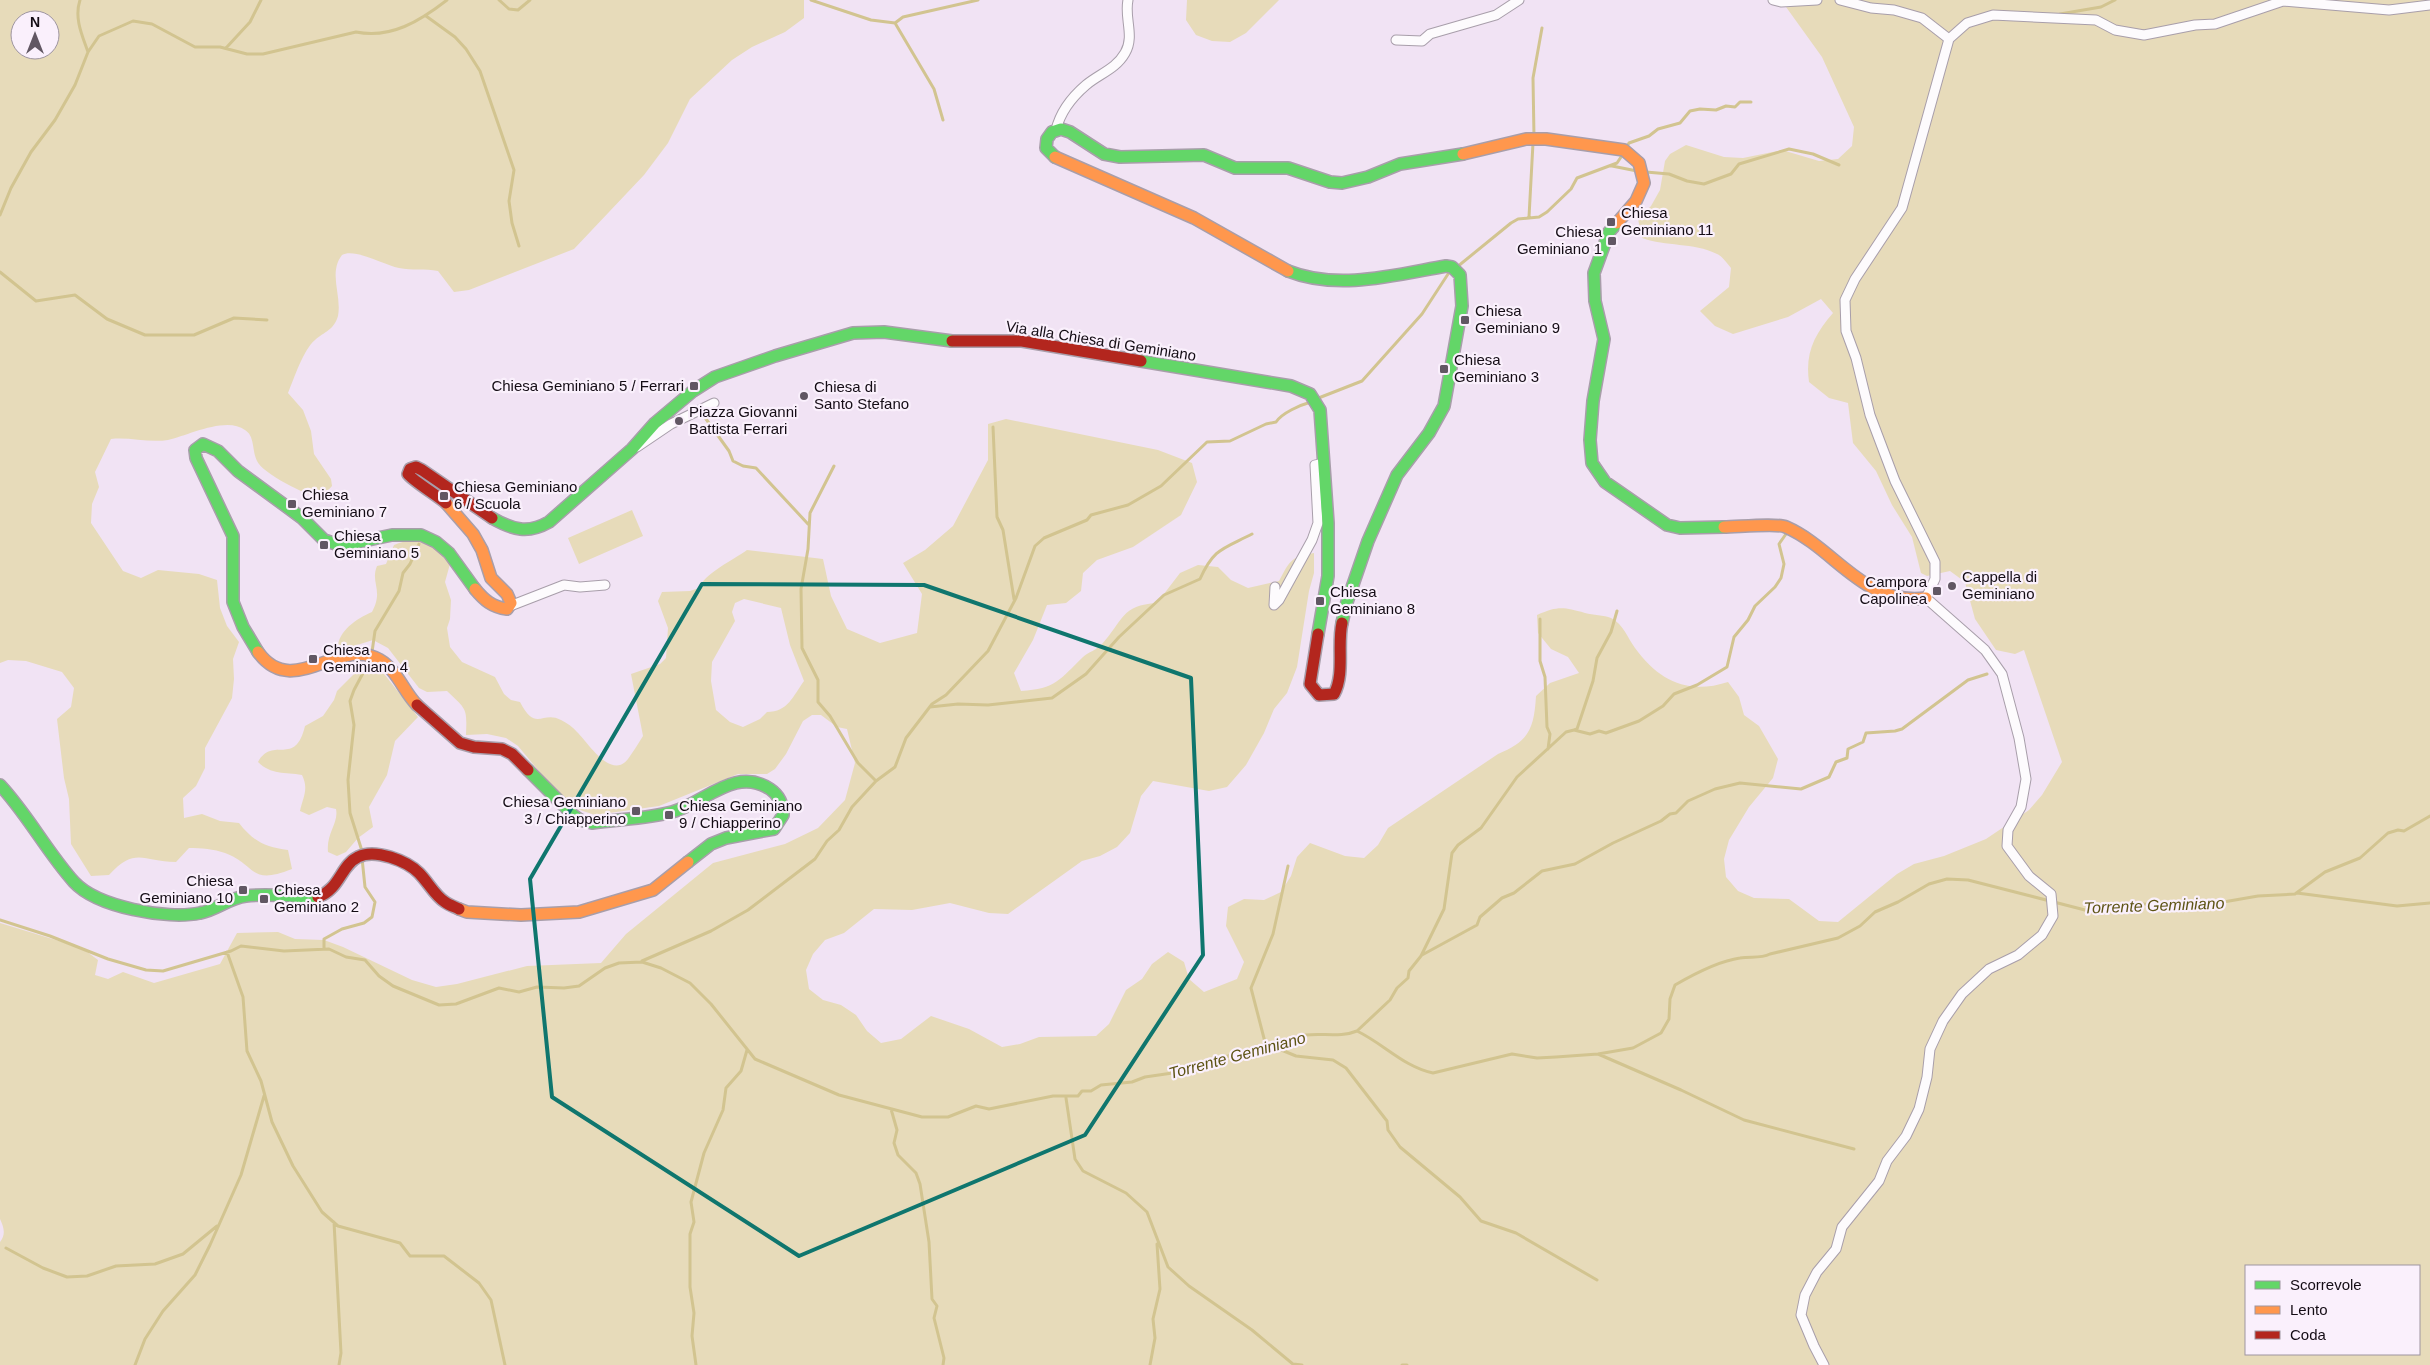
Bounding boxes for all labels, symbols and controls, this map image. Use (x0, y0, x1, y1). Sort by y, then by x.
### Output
north arrow (10, 10, 60, 60)
text: N (30, 14, 40, 30)
place label: Chiesa Geminiano 11 (1621, 204, 1713, 238)
marker: Chiesa Geminiano 11 (1605, 216, 1617, 228)
place label: Chiesa Geminiano 1 (1517, 223, 1603, 257)
marker: Chiesa Geminiano 1 (1606, 235, 1618, 247)
place label: Chiesa Geminiano 9 (1475, 302, 1560, 336)
marker: Chiesa Geminiano 9 (1459, 314, 1471, 326)
street label: Via alla Chiesa di Geminiano (1005, 317, 1197, 364)
place label: Chiesa Geminiano 3 (1454, 351, 1539, 385)
marker: Chiesa Geminiano 3 (1438, 363, 1450, 375)
place label: Chiesa Geminiano 5 / Ferrari (491, 377, 684, 394)
place label: Chiesa di Santo Stefano (814, 378, 909, 412)
marker: Chiesa Geminiano 5 / Ferrari (688, 380, 700, 392)
marker: Chiesa di Santo Stefano (798, 390, 810, 402)
place label: Piazza Giovanni Battista Ferrari (689, 403, 797, 437)
marker: Piazza Giovanni Battista Ferrari (673, 415, 685, 427)
place label: Chiesa Geminiano 6 / Scuola (454, 478, 577, 512)
place label: Chiesa Geminiano 7 (302, 486, 387, 520)
marker: Chiesa Geminiano 6 / Scuola (438, 490, 450, 502)
marker: Chiesa Geminiano 7 (286, 498, 298, 510)
place label: Chiesa Geminiano 5 (334, 527, 419, 561)
marker: Chiesa Geminiano 5 (318, 539, 330, 551)
place label: Cappella di Geminiano (1962, 568, 2037, 602)
place label: Campora Capolinea (1859, 573, 1928, 607)
marker: Cappella di Geminiano (1946, 580, 1958, 592)
place label: Chiesa Geminiano 8 (1330, 583, 1415, 617)
marker: Campora Capolinea (1931, 585, 1943, 597)
marker: Chiesa Geminiano 8 (1314, 595, 1326, 607)
place label: Chiesa Geminiano 4 (323, 641, 408, 675)
marker: Chiesa Geminiano 4 (307, 653, 319, 665)
place label: Chiesa Geminiano 3 / Chiapperino (503, 793, 626, 827)
place label: Chiesa Geminiano 9 / Chiapperino (679, 797, 802, 831)
marker: Chiesa Geminiano 3 / Chiapperino (630, 805, 642, 817)
marker: Chiesa Geminiano 9 / Chiapperino (663, 809, 675, 821)
place label: Chiesa Geminiano 10 (140, 872, 234, 906)
place label: Chiesa Geminiano 2 (274, 881, 359, 915)
marker: Chiesa Geminiano 10 (237, 884, 249, 896)
marker: Chiesa Geminiano 2 (258, 893, 270, 905)
water label: Torrente Geminiano (2083, 895, 2225, 916)
water label: Torrente Geminiano (1167, 1029, 1307, 1082)
legend (2245, 1265, 2420, 1355)
text: Scorrevole (2290, 1276, 2362, 1293)
text: Lento (2290, 1301, 2328, 1318)
text: Coda (2290, 1326, 2327, 1343)

